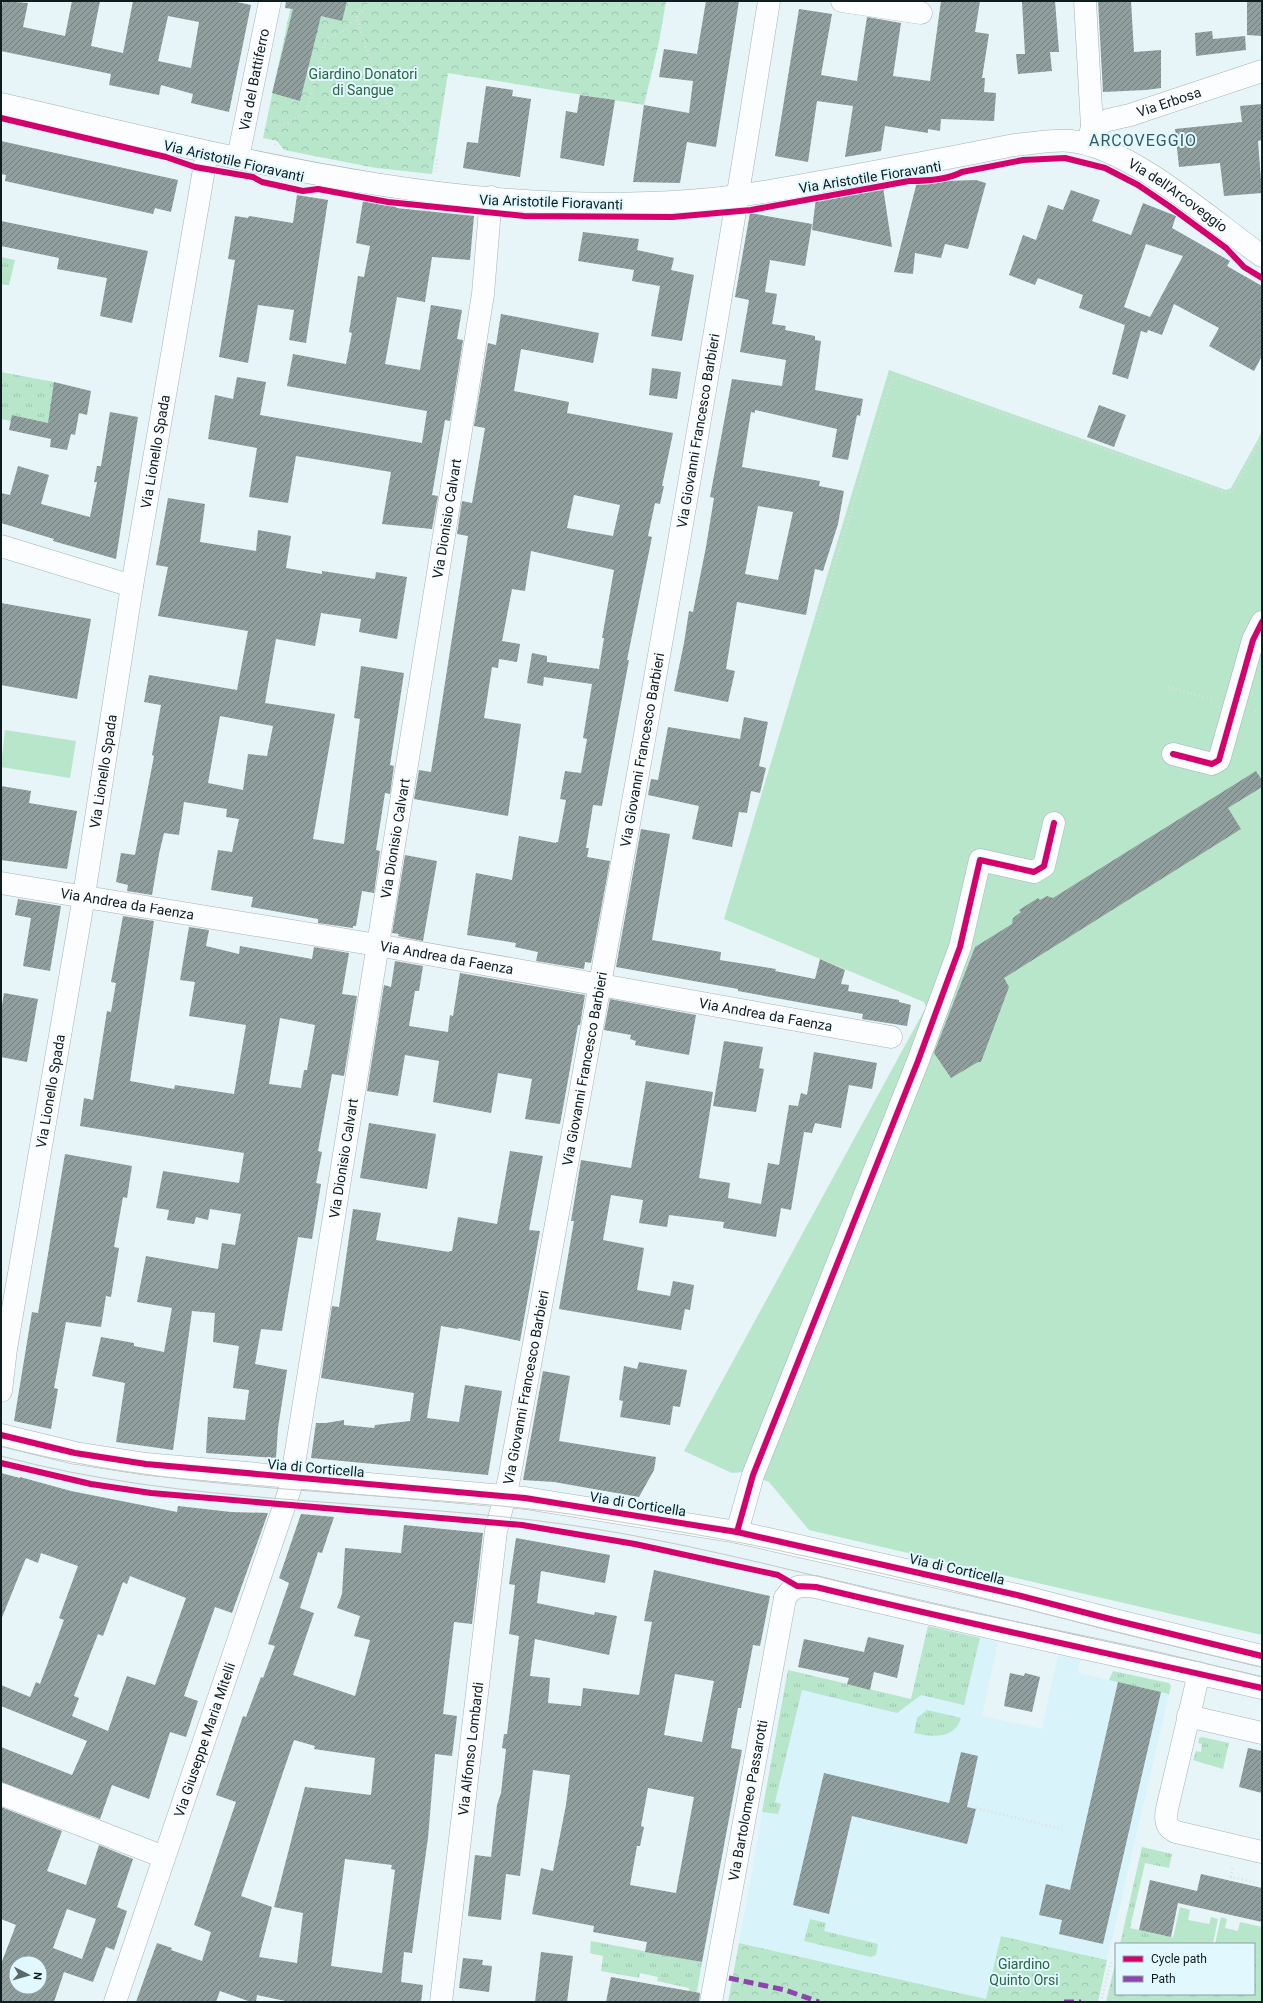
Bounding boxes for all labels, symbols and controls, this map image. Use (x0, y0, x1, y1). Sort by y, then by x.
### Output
street label: Via del Battiferro (236, 27, 272, 132)
park label: Giardino Donatori di Sangue (309, 66, 417, 98)
street label: Via Erbosa (1135, 84, 1203, 120)
district label: ARCOVEGGIO (1089, 131, 1197, 150)
street label: Via Aristotile Fioravanti (162, 137, 306, 185)
street label: Via dell'Arcoveggio (1125, 155, 1231, 235)
street label: Via Aristotile Fioravanti (798, 158, 942, 196)
street label: Via Aristotile Fioravanti (479, 191, 623, 213)
street label: Via Giovanni Francesco Barbieri (673, 332, 723, 529)
street label: Via Lionello Spada (138, 394, 173, 510)
street label: Via Dionisio Calvart (429, 457, 464, 580)
street label: Via Giovanni Francesco Barbieri (617, 651, 667, 848)
street label: Via Lionello Spada (86, 713, 120, 830)
street label: Via Dionisio Calvart (377, 777, 413, 900)
street label: Via Andrea da Faenza (59, 885, 195, 923)
street label: Via Andrea da Faenza (379, 938, 515, 977)
street label: Via Giovanni Francesco Barbieri (559, 970, 610, 1167)
street label: Via Andrea da Faenza (698, 995, 834, 1034)
street label: Via Lionello Spada (33, 1033, 68, 1149)
street label: Via Dionisio Calvart (326, 1097, 361, 1220)
street label: Via Giovanni Francesco Barbieri (500, 1289, 552, 1486)
street label: Via di Corticella (267, 1456, 365, 1480)
street label: Via di Corticella (589, 1488, 687, 1520)
street label: Via di Corticella (908, 1550, 1006, 1588)
street label: Via Giuseppe Maria Mitelli (171, 1660, 238, 1819)
street label: Via Alfonso Lombardi (455, 1681, 486, 1816)
street label: Via Bartolomeo Passarotti (725, 1718, 771, 1882)
legend (1115, 1943, 1255, 1995)
text: Cycle path (1151, 1952, 1207, 1966)
north arrow (8, 1955, 48, 1995)
park label: Giardino Quinto Orsi (989, 1956, 1059, 1988)
text: N (31, 1971, 44, 1981)
text: Path (1151, 1972, 1176, 1986)

